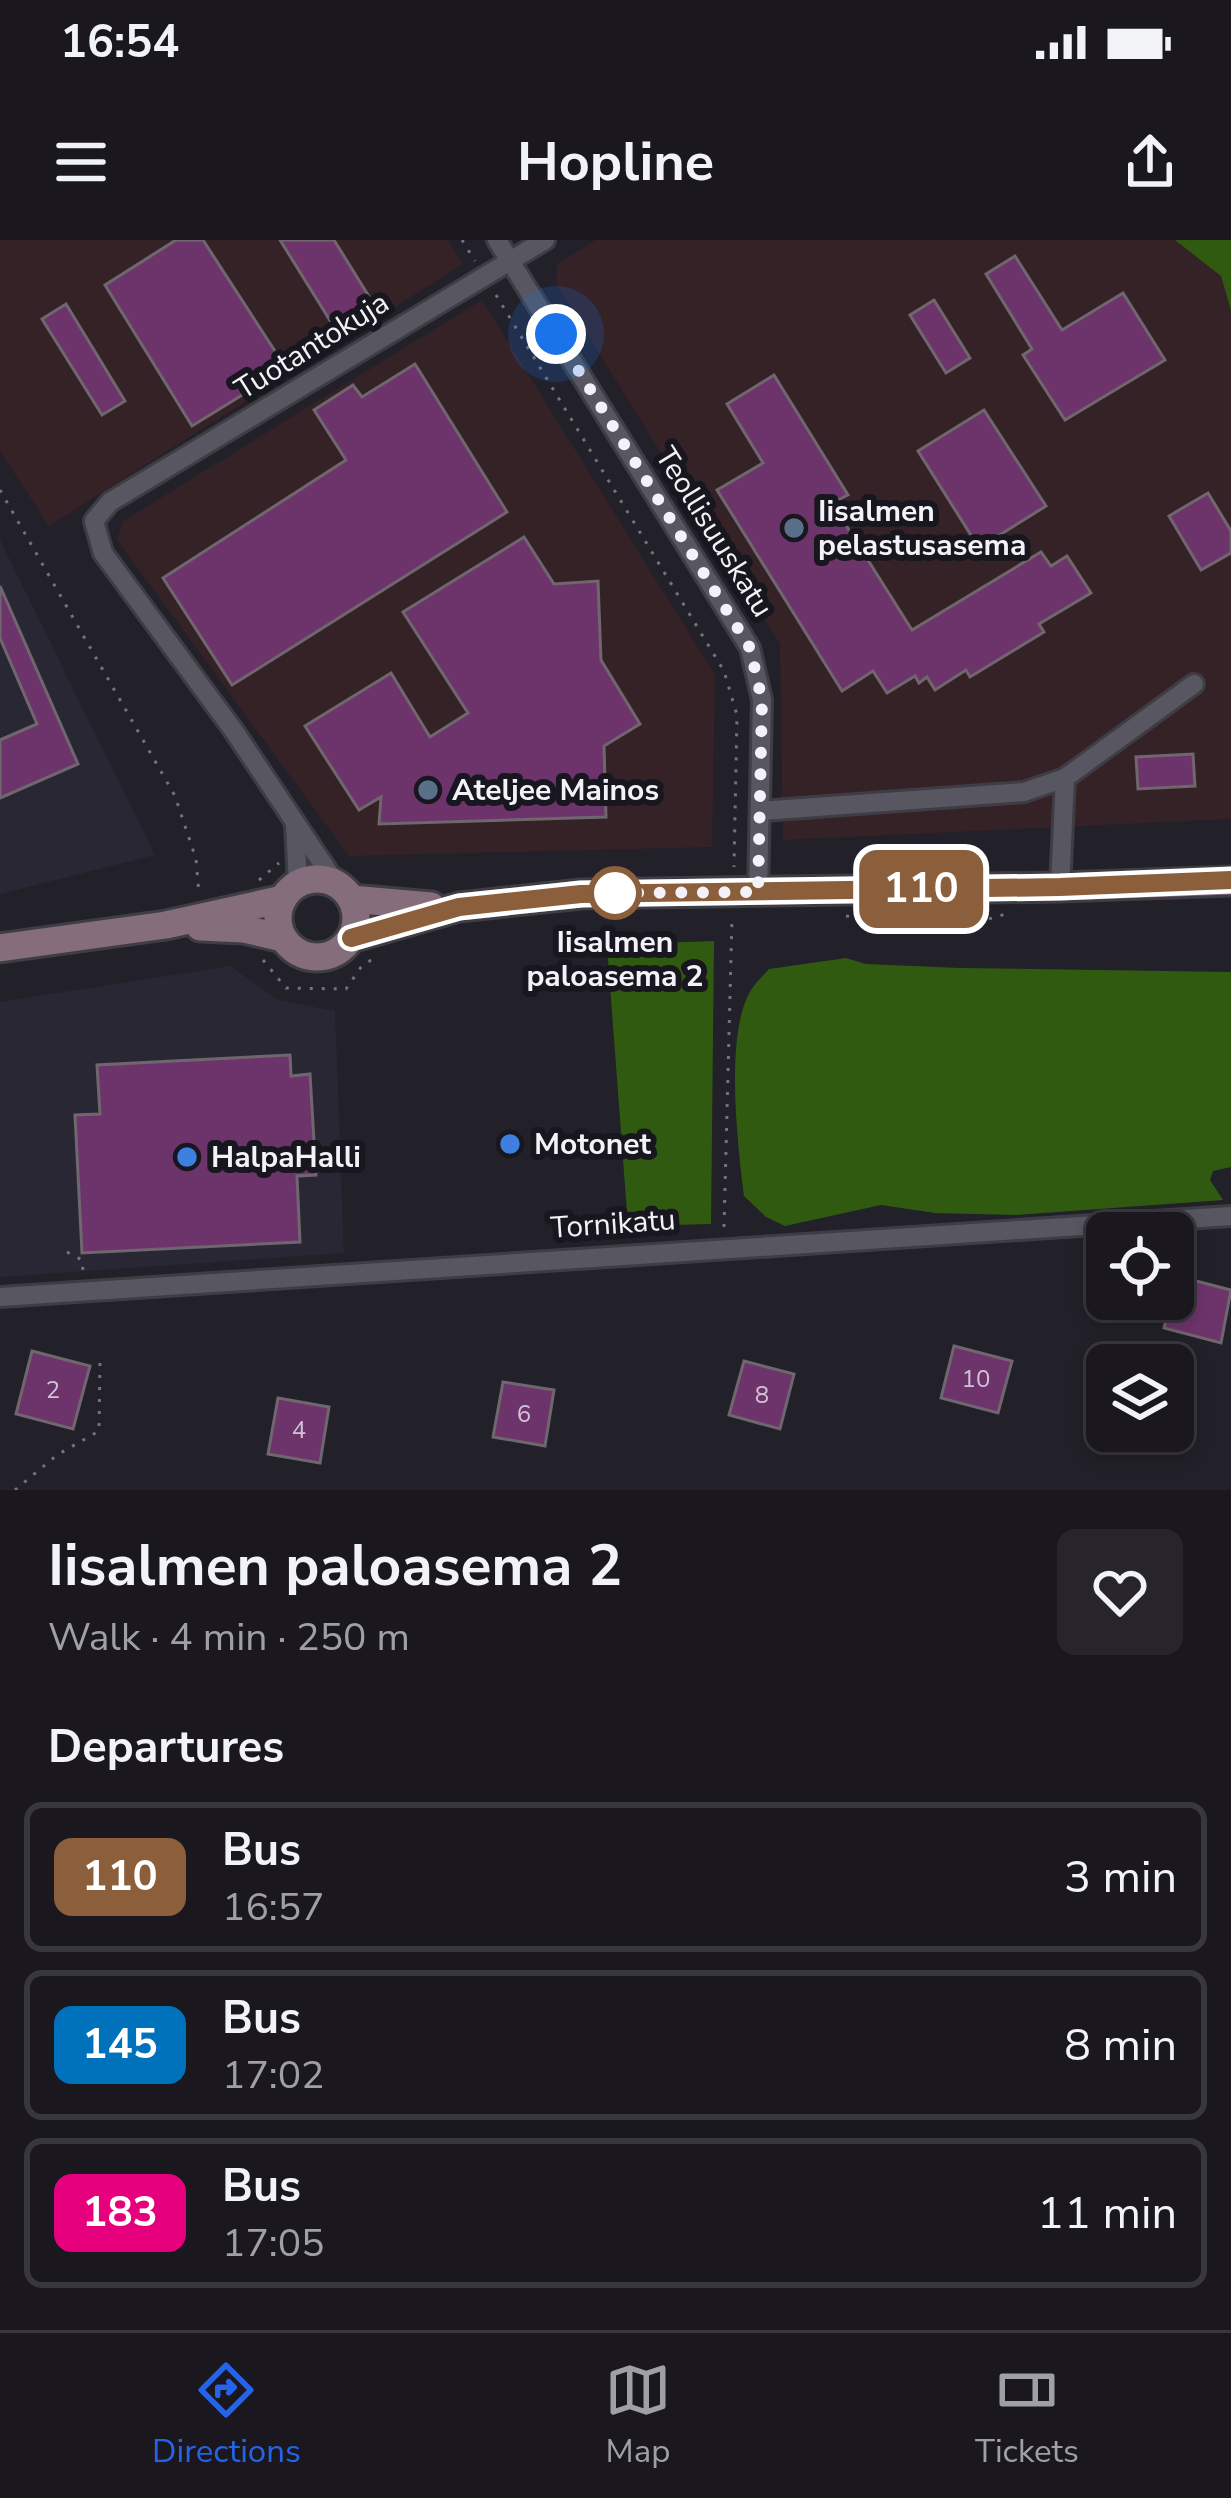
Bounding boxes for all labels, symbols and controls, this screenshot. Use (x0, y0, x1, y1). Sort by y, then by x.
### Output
text: 16:54 (60, 12, 179, 73)
text: Hopline (517, 125, 714, 199)
icon: menu (48, 129, 114, 195)
icon: share (1117, 129, 1183, 195)
street label: Tuotantokuja (227, 282, 397, 410)
your location (526, 304, 586, 364)
street label: Teollisuuskatu (645, 439, 783, 625)
place label: Iisalmen pelastusasema (818, 491, 1026, 566)
marker: Iisalmen pelastusasema (781, 515, 807, 541)
place label: Ateljee Mainos (452, 770, 659, 811)
marker: Ateljee Mainos (415, 777, 441, 803)
line badge: 110 (852, 850, 990, 928)
text: 110 (883, 860, 959, 917)
marker: Iisalmen paloasema 2 (590, 868, 640, 918)
place label: Iisalmen paloasema 2 (526, 922, 704, 997)
place label: Motonet (534, 1124, 652, 1165)
marker: Motonet (497, 1131, 523, 1157)
place label: HalpaHalli (211, 1137, 361, 1178)
marker: HalpaHalli (174, 1144, 200, 1170)
street label: Tornikatu (549, 1199, 677, 1249)
map controls (1086, 1212, 1194, 1452)
button: locate (1086, 1212, 1194, 1320)
button: layers (1086, 1344, 1194, 1452)
house number: 10 (962, 1363, 990, 1395)
house number: 2 (46, 1374, 60, 1406)
house number: 8 (755, 1379, 769, 1411)
house number: 6 (517, 1398, 531, 1430)
house number: 4 (292, 1414, 306, 1446)
text: Iisalmen paloasema 2 (48, 1527, 622, 1605)
button: heart (1057, 1529, 1183, 1655)
text: Walk · 4 min · 250 m (48, 1611, 410, 1664)
text: Departures (48, 1717, 284, 1778)
text: Bus (222, 1820, 301, 1881)
text: 3 min (1064, 1847, 1177, 1908)
text: 110 (82, 1848, 158, 1905)
text: 16:57 (222, 1881, 325, 1934)
text: Bus (222, 1988, 301, 2049)
text: 8 min (1064, 2015, 1177, 2076)
text: 145 (82, 2016, 158, 2073)
text: 17:02 (222, 2049, 325, 2102)
text: Bus (222, 2156, 301, 2217)
text: 11 min (1037, 2183, 1177, 2244)
text: 183 (82, 2184, 158, 2241)
text: 17:05 (222, 2217, 325, 2270)
tab: Directions (152, 2357, 301, 2474)
tab: Map (605, 2357, 671, 2474)
tab: Tickets (975, 2357, 1079, 2474)

